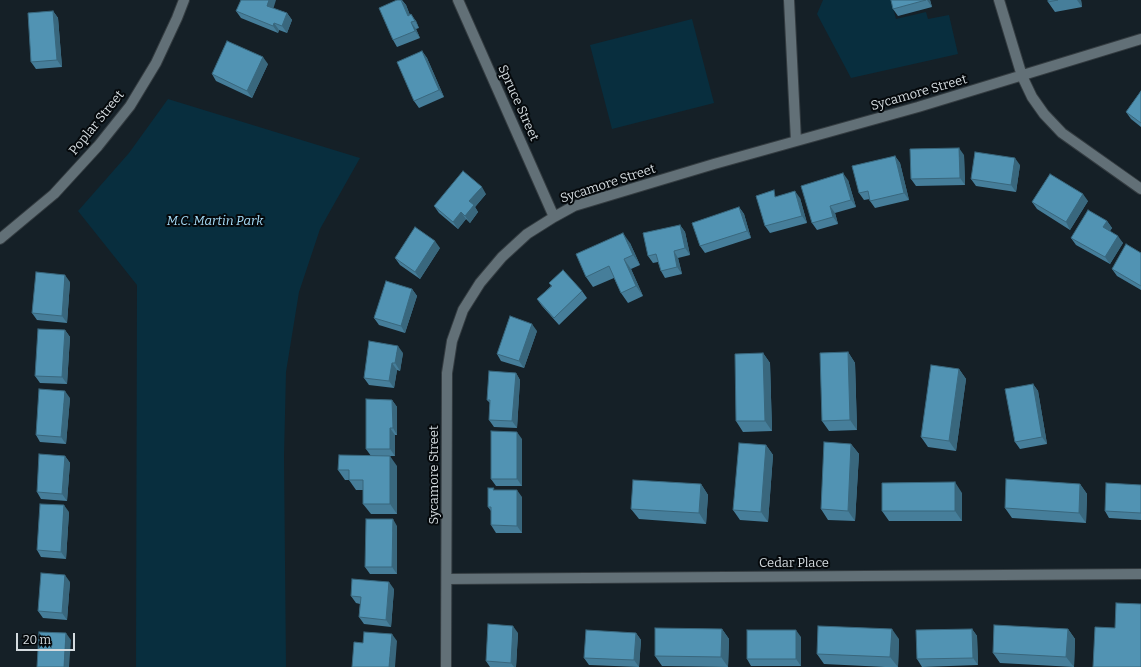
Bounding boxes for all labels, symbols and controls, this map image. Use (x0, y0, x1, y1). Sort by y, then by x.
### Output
street label: Spruce Street (494, 62, 542, 144)
street label: Sycamore Street (869, 72, 969, 114)
street label: Poplar Street (66, 88, 128, 158)
street label: Sycamore Street (558, 161, 658, 207)
park label: M.C. Martin Park (167, 213, 263, 229)
street label: Sycamore Street (426, 425, 442, 525)
street label: Cedar Place (759, 555, 829, 571)
scale bar (18, 625, 77, 651)
text: 20 m (23, 633, 51, 647)

